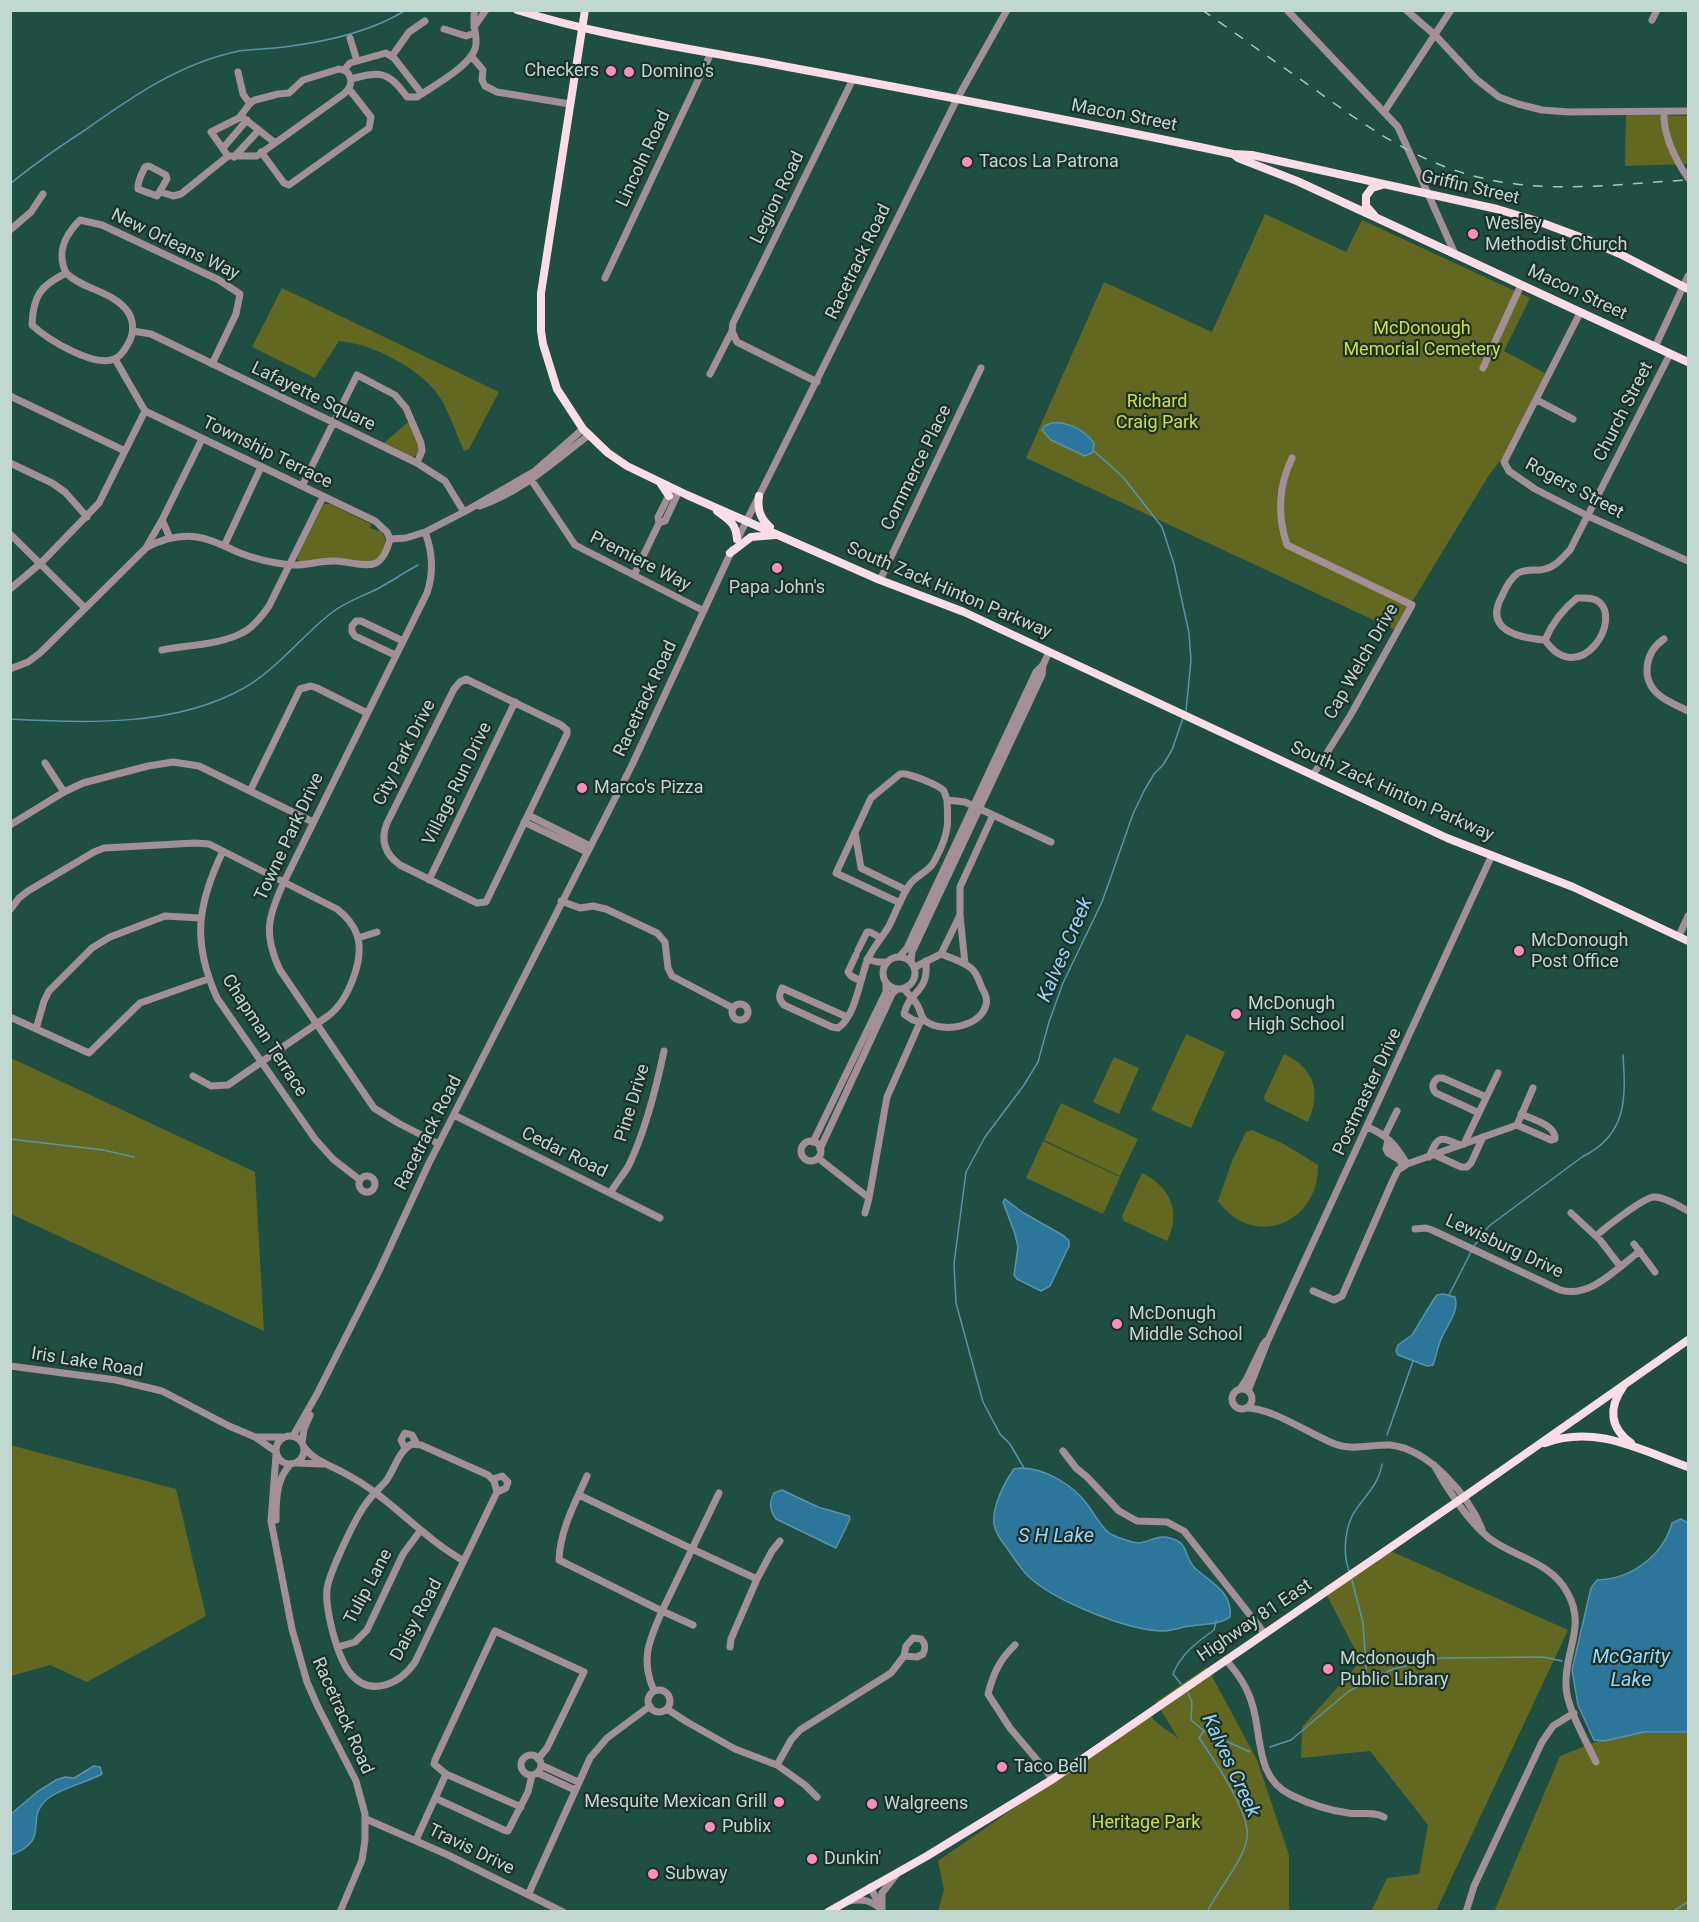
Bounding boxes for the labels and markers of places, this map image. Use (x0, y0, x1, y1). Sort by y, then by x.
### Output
place label: Checkers (525, 60, 599, 82)
place label: Domino's (641, 61, 714, 83)
marker: Checkers (604, 64, 618, 78)
marker: Domino's (622, 65, 636, 79)
place label: Tacos La Patrona (979, 151, 1119, 173)
marker: Tacos La Patrona (960, 155, 974, 169)
place label: Wesley Methodist Church (1485, 213, 1627, 256)
marker: Wesley Methodist Church (1466, 227, 1480, 241)
marker: Papa John's (770, 561, 784, 575)
place label: Papa John's (729, 577, 825, 599)
place label: Marco's Pizza (594, 777, 704, 799)
marker: Marco's Pizza (575, 781, 589, 795)
place label: McDonough Post Office (1531, 930, 1628, 972)
marker: McDonough Post Office (1512, 944, 1526, 958)
place label: McDonugh High School (1248, 993, 1345, 1036)
marker: McDonugh High School (1229, 1007, 1243, 1021)
place label: McDonugh Middle School (1129, 1303, 1243, 1346)
marker: McDonugh Middle School (1110, 1317, 1124, 1331)
place label: Mcdonough Public Library (1340, 1648, 1449, 1690)
marker: Mcdonough Public Library (1321, 1662, 1335, 1676)
place label: Taco Bell (1014, 1756, 1087, 1778)
marker: Taco Bell (995, 1760, 1009, 1774)
place label: Mesquite Mexican Grill (584, 1791, 767, 1813)
place label: Walgreens (884, 1793, 968, 1815)
marker: Mesquite Mexican Grill (772, 1795, 786, 1809)
marker: Walgreens (865, 1797, 879, 1811)
place label: Publix (722, 1816, 771, 1838)
marker: Publix (703, 1820, 717, 1834)
place label: Dunkin' (824, 1848, 881, 1870)
marker: Dunkin' (805, 1852, 819, 1866)
place label: Subway (665, 1863, 727, 1885)
marker: Subway (646, 1867, 660, 1881)

